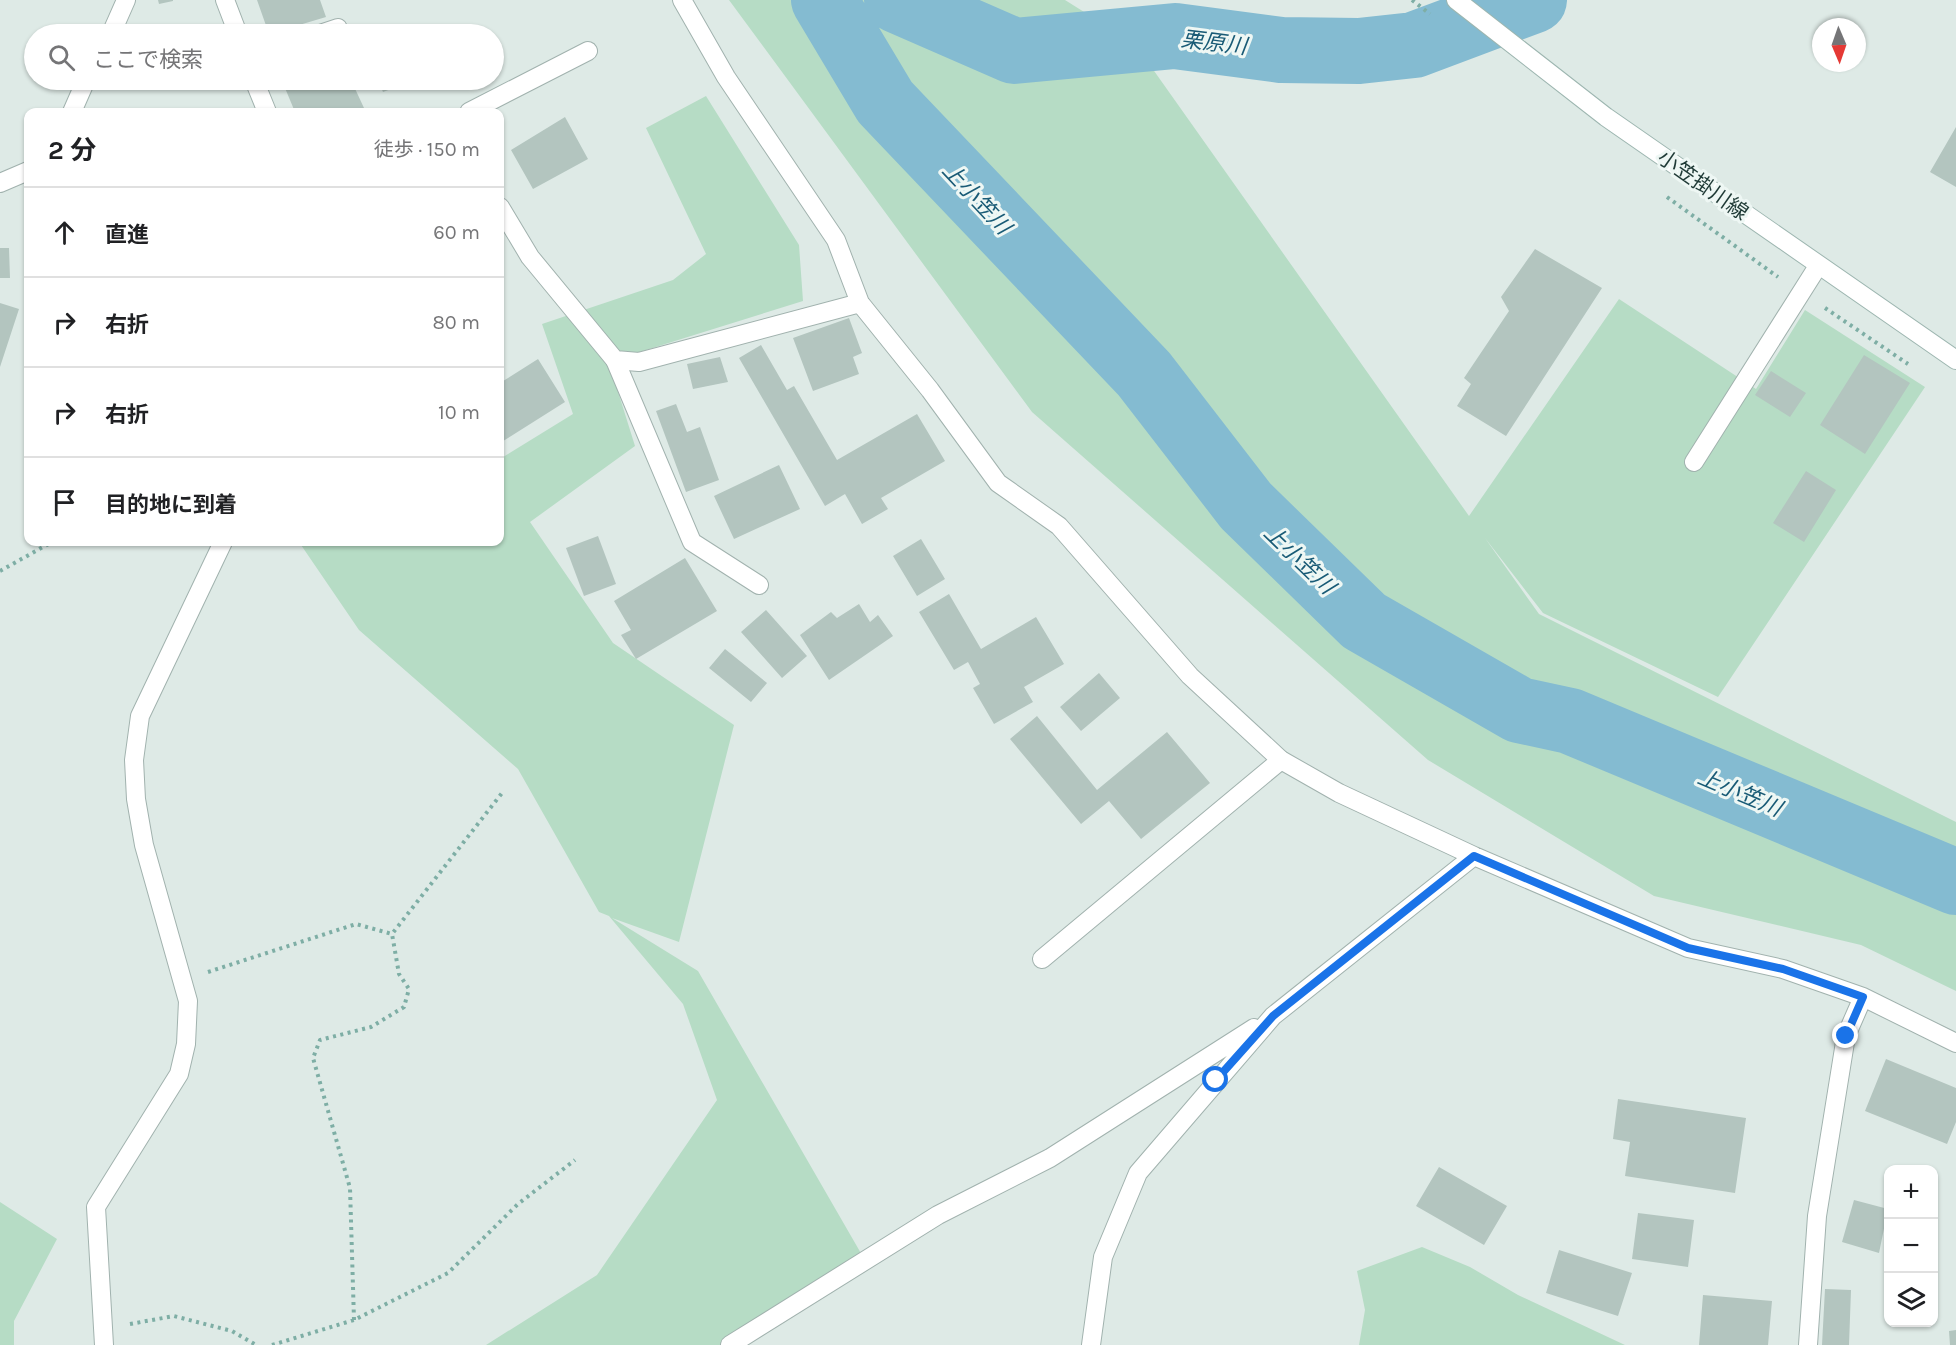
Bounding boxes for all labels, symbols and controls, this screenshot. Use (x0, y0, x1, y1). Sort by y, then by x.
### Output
north arrow (1812, 18, 1866, 72)
search box (24, 24, 504, 90)
water label: 栗原川 (1180, 26, 1250, 60)
icon: search (45, 41, 78, 74)
text: ここで検索 (93, 47, 203, 73)
text: 2 分 (48, 135, 96, 166)
text: 徒歩 · 150 m (374, 138, 480, 161)
street label: 小笠掛川線 (1653, 145, 1753, 225)
water label: 上小笠川 (937, 158, 1017, 241)
icon: ahead (48, 216, 81, 249)
text: 60 m (433, 221, 480, 244)
text: 直進 (105, 222, 149, 248)
icon: right (48, 306, 81, 339)
text: 80 m (432, 311, 480, 334)
text: 右折 (105, 312, 149, 338)
icon: right (48, 396, 81, 429)
text: 10 m (438, 401, 480, 424)
text: 右折 (105, 402, 149, 428)
icon: arrive (48, 486, 81, 519)
text: 目的地に到着 (105, 492, 237, 518)
water label: 上小笠川 (1259, 520, 1341, 601)
water label: 上小笠川 (1694, 764, 1787, 823)
route end (1832, 1022, 1858, 1048)
route start (1202, 1066, 1228, 1092)
map controls (1884, 1165, 1938, 1327)
button: + (1884, 1165, 1938, 1219)
button: − (1884, 1219, 1938, 1273)
button: layers (1884, 1273, 1938, 1327)

